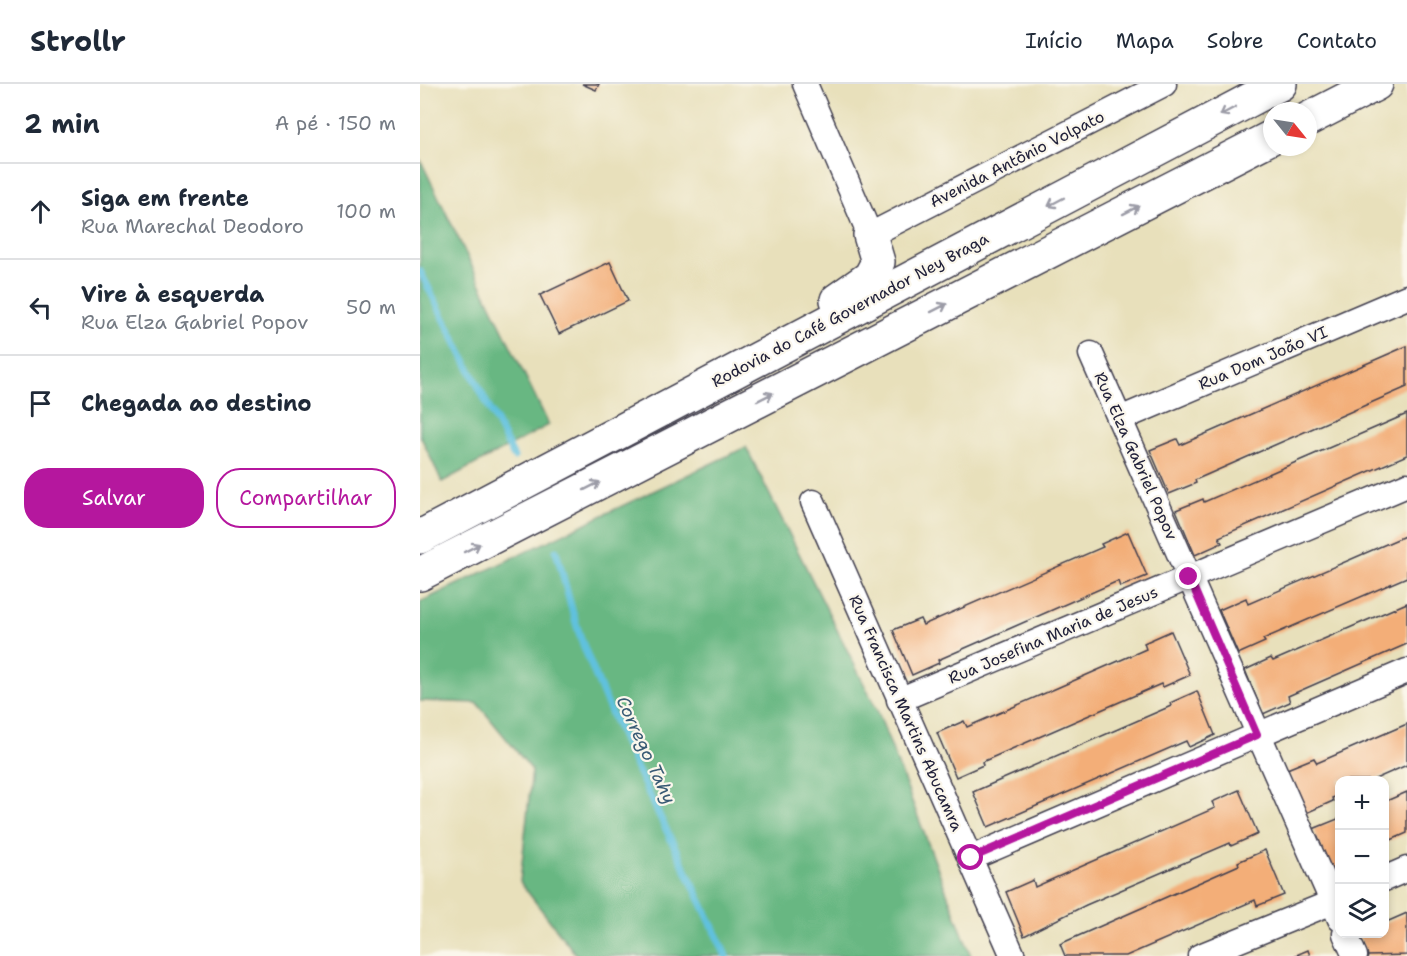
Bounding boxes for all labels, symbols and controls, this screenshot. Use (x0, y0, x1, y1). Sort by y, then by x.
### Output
text: Strollr (30, 22, 126, 60)
text: Início (1025, 27, 1083, 55)
text: Mapa (1116, 27, 1174, 55)
text: Sobre (1207, 27, 1264, 55)
text: Contato (1297, 27, 1377, 55)
north arrow (1263, 102, 1317, 156)
text: 2 min (24, 106, 100, 141)
street label: Avenida Antônio Volpato (926, 106, 1108, 212)
one-way arrow (1220, 106, 1238, 117)
text: A pé · 150 m (275, 110, 396, 136)
text: Siga em frente (81, 184, 249, 213)
icon: ahead (24, 195, 57, 228)
one-way arrow (1047, 197, 1065, 208)
text: 100 m (336, 198, 396, 224)
one-way arrow (1122, 203, 1140, 215)
text: Rua Marechal Deodoro (81, 213, 304, 239)
street label: Rodovia do Café Governador Ney Braga (708, 228, 992, 392)
text: Vire à esquerda (81, 280, 264, 309)
icon: left (24, 291, 57, 324)
text: 50 m (346, 294, 396, 320)
one-way arrow (929, 302, 947, 313)
text: Rua Elza Gabriel Popov (81, 309, 308, 335)
street label: Rua Dom João VI (1195, 321, 1331, 395)
street label: Rua Elza Gabriel Popov (1089, 369, 1183, 543)
icon: arrive (24, 387, 57, 420)
text: Chegada ao destino (81, 389, 312, 418)
one-way arrow (756, 391, 774, 403)
button: Salvar (24, 468, 204, 528)
button: Compartilhar (216, 468, 396, 528)
one-way arrow (582, 480, 600, 492)
one-way arrow (463, 542, 480, 554)
route end (1175, 563, 1201, 589)
street label: Rua Josefina Maria de Jesus (945, 581, 1161, 689)
street label: Rua Francisca Martins Abucamra (844, 592, 968, 834)
water label: Corrego Tahy (611, 692, 681, 808)
map controls (1335, 776, 1389, 938)
button: + (1335, 776, 1389, 830)
button: − (1335, 830, 1389, 884)
route start (957, 844, 983, 870)
button: layers (1335, 884, 1389, 938)

